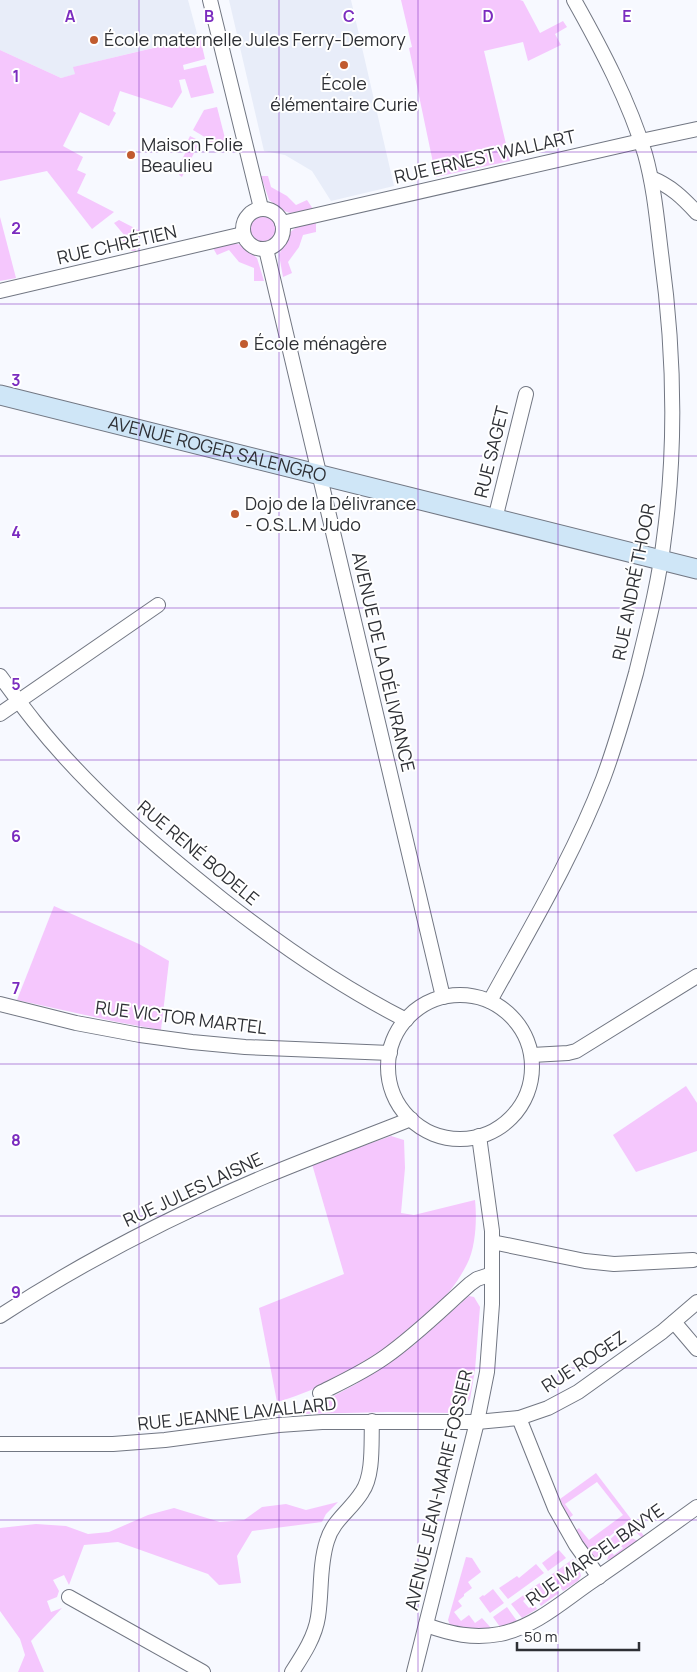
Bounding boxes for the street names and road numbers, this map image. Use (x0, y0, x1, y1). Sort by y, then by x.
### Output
street label: RUE ERNEST WALLART (392, 123, 578, 189)
street label: RUE CHRÉTIEN (55, 219, 179, 269)
street label: RUE SAGET (468, 403, 514, 500)
street label: AVENUE ROGER SALENGRO (106, 410, 329, 487)
street label: RUE ANDRÉ THOOR (606, 501, 660, 662)
street label: AVENUE DE LA DÉLIVRANCE (347, 549, 421, 774)
street label: RUE RENÉ BODELE (133, 794, 264, 910)
street label: RUE VICTOR MARTEL (94, 995, 268, 1039)
street label: RUE JULES LAISNE (119, 1146, 266, 1232)
street label: RUE ROGEZ (537, 1325, 630, 1397)
street label: AVENUE JEAN-MARIE FOSSIER (399, 1367, 477, 1612)
street label: RUE JEANNE LAVALLARD (136, 1391, 338, 1435)
street label: RUE MARCEL BAVYE (521, 1498, 668, 1611)

